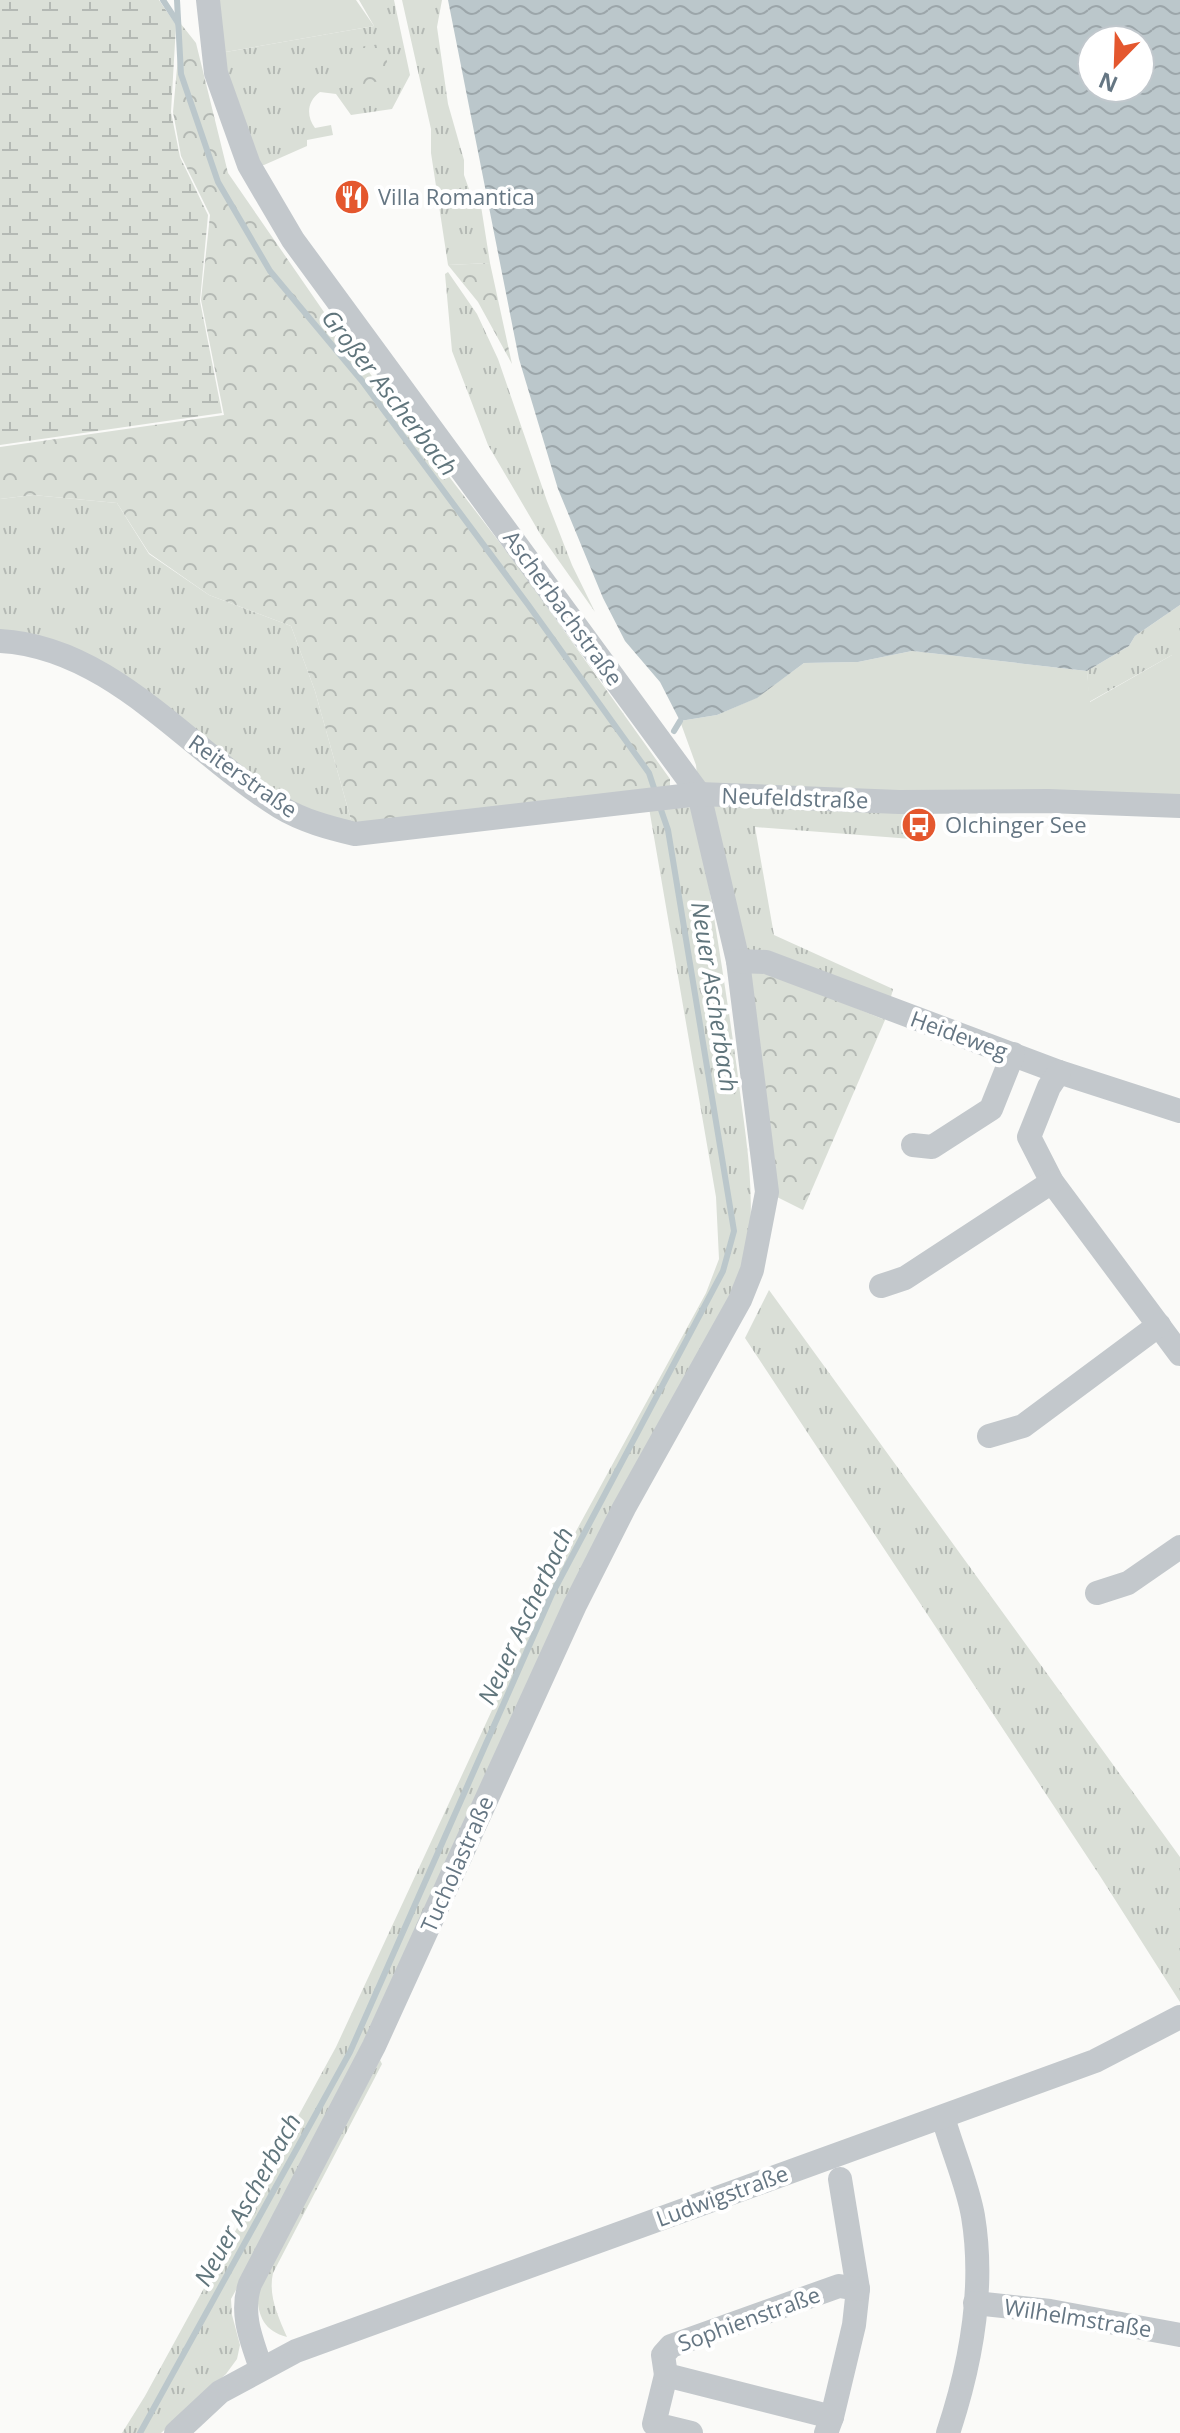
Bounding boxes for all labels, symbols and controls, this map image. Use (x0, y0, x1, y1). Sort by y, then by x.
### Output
north arrow (1076, 24, 1156, 104)
text: N (1094, 66, 1122, 101)
restaurant icon: Villa Romantica (333, 178, 371, 216)
place label: Villa Romantica (378, 181, 535, 211)
water label: Großer Ascherbach (315, 302, 466, 482)
street label: Ascherbachstraße (497, 524, 630, 691)
street label: Reiterstraße (183, 727, 304, 824)
street label: Neufeldstraße (721, 779, 869, 815)
bus stop icon: Olchinger See (900, 806, 938, 844)
place label: Olchinger See (945, 809, 1087, 839)
water label: Neuer Ascherbach (684, 899, 747, 1094)
street label: Heideweg (907, 1003, 1012, 1065)
water label: Neuer Ascherbach (469, 1521, 580, 1710)
street label: Tucholastraße (413, 1791, 500, 1936)
water label: Neuer Ascherbach (186, 2107, 308, 2291)
street label: Ludwigstraße (651, 2157, 792, 2233)
street label: Sophienstraße (673, 2278, 824, 2358)
street label: Wilhelmstraße (1002, 2291, 1154, 2343)

